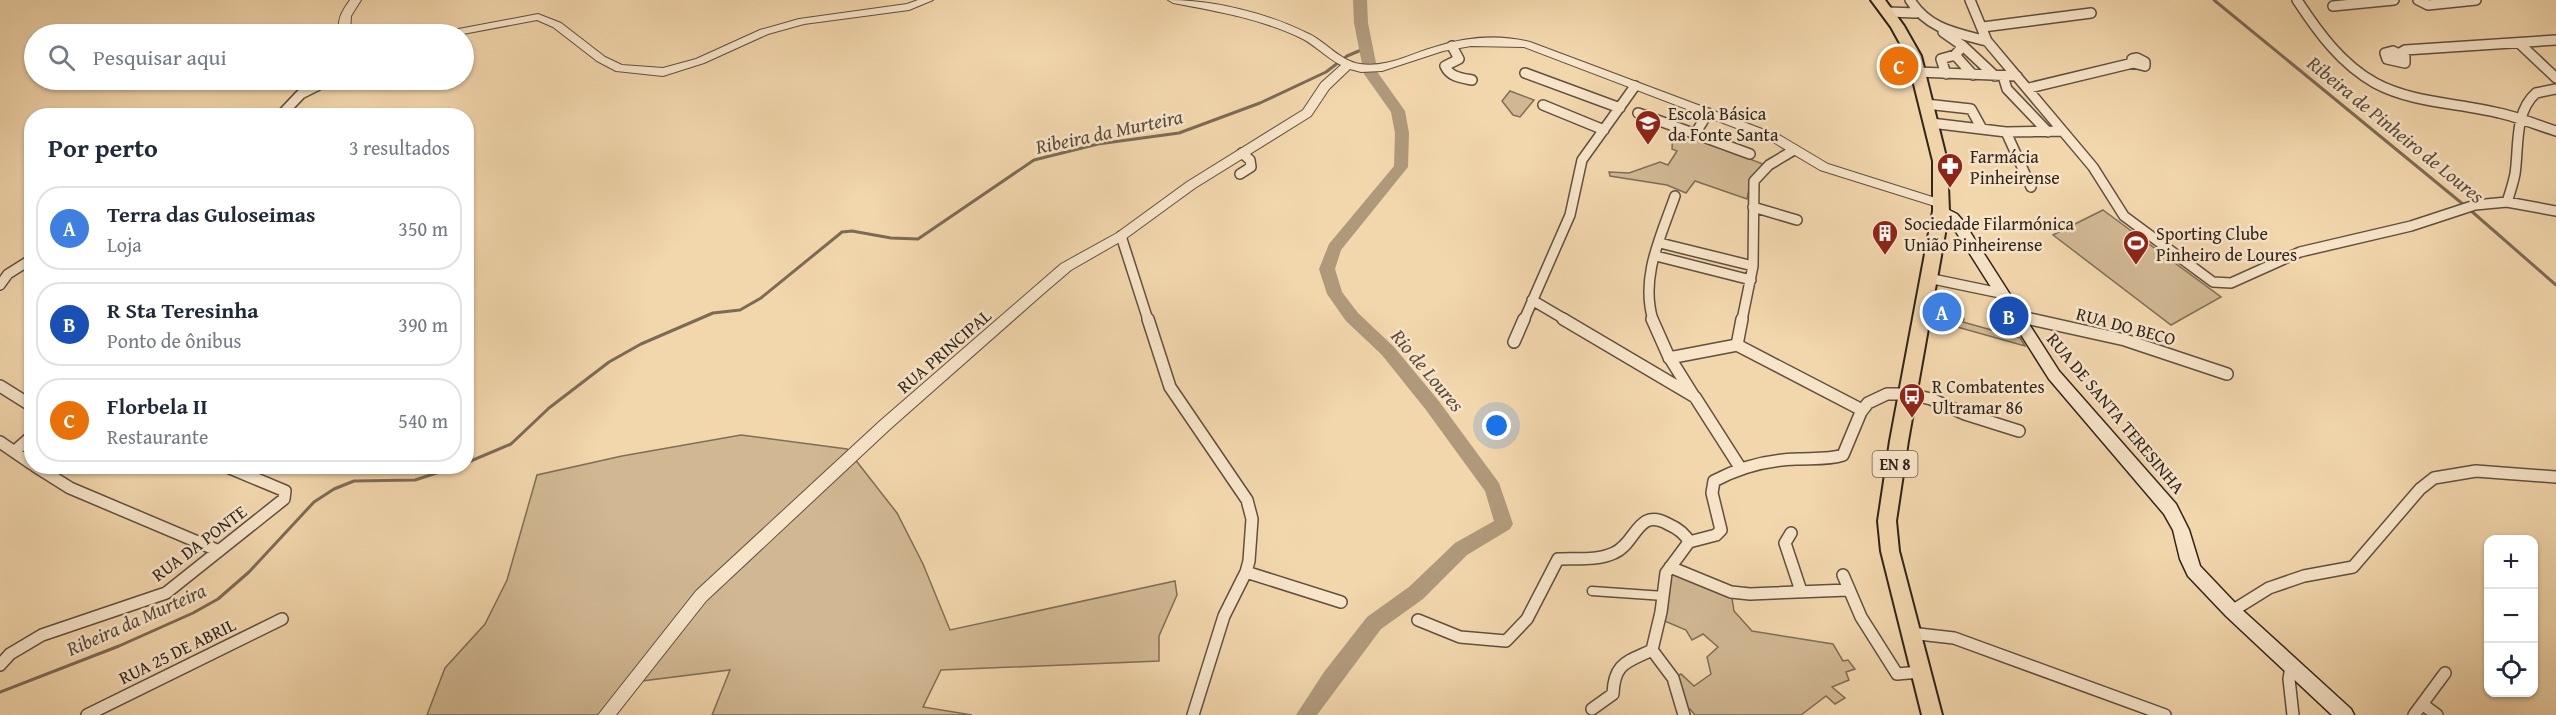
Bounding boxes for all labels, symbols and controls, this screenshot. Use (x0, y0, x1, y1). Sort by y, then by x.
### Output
search box (24, 24, 474, 90)
icon: search (45, 41, 78, 74)
text: Pesquisar aqui (93, 41, 227, 73)
pin: C (1880, 44, 1918, 88)
water label: Ribeira de Pinheiro de Loures (2300, 48, 2491, 210)
place label: Escola Básica da Fonte Santa (1668, 100, 1779, 148)
water label: Ribeira da Murteira (1032, 101, 1186, 161)
school or university icon: Escola Básica da Fonte Santa (1633, 108, 1663, 146)
text: Por perto (48, 128, 158, 167)
text: 3 resultados (349, 133, 450, 162)
place label: Farmácia Pinheirense (1970, 143, 2060, 191)
pharmacy icon: Farmácia Pinheirense (1935, 151, 1965, 189)
text: Terra das Guloseimas (107, 198, 315, 230)
place label: Sociedade Filarmónica União Pinheirense (1904, 210, 2074, 258)
text: A (63, 214, 76, 243)
text: 350 m (398, 214, 448, 243)
building icon: Sociedade Filarmónica União Pinheirense (1870, 218, 1900, 256)
place label: Sporting Clube Pinheiro de Loures (2156, 220, 2297, 268)
sports icon: Sporting Clube Pinheiro de Loures (2121, 228, 2151, 266)
text: Loja (107, 230, 142, 259)
pin: A (1922, 290, 1962, 334)
text: R Sta Teresinha (107, 294, 259, 326)
pin: B (1990, 294, 2028, 338)
street label: RUA DO BECO (2073, 300, 2179, 352)
street label: RUA PRINCIPAL (891, 302, 997, 400)
text: B (63, 310, 76, 339)
text: 390 m (398, 310, 448, 339)
water label: Rio de Loures (1384, 321, 1472, 418)
text: Ponto de ônibus (107, 326, 241, 355)
street label: RUA DE SANTA TERESINHA (2040, 326, 2192, 500)
place label: R Combatentes Ultramar 86 (1932, 373, 2045, 421)
bus stop icon: R Combatentes Ultramar 86 (1897, 381, 1927, 419)
text: Florbela II (107, 390, 208, 422)
text: C (64, 406, 75, 435)
text: 540 m (398, 406, 448, 435)
your location (1482, 411, 1511, 440)
text: Restaurante (107, 422, 208, 451)
road number: EN 8 (1872, 451, 1918, 477)
street label: RUA DA PONTE (146, 498, 252, 588)
map controls (2484, 535, 2538, 697)
button: + (2484, 535, 2538, 589)
water label: Ribeira da Murteira (61, 575, 211, 663)
button: − (2484, 589, 2538, 643)
street label: RUA 25 DE ABRIL (114, 611, 240, 691)
button: locate (2484, 643, 2538, 697)

